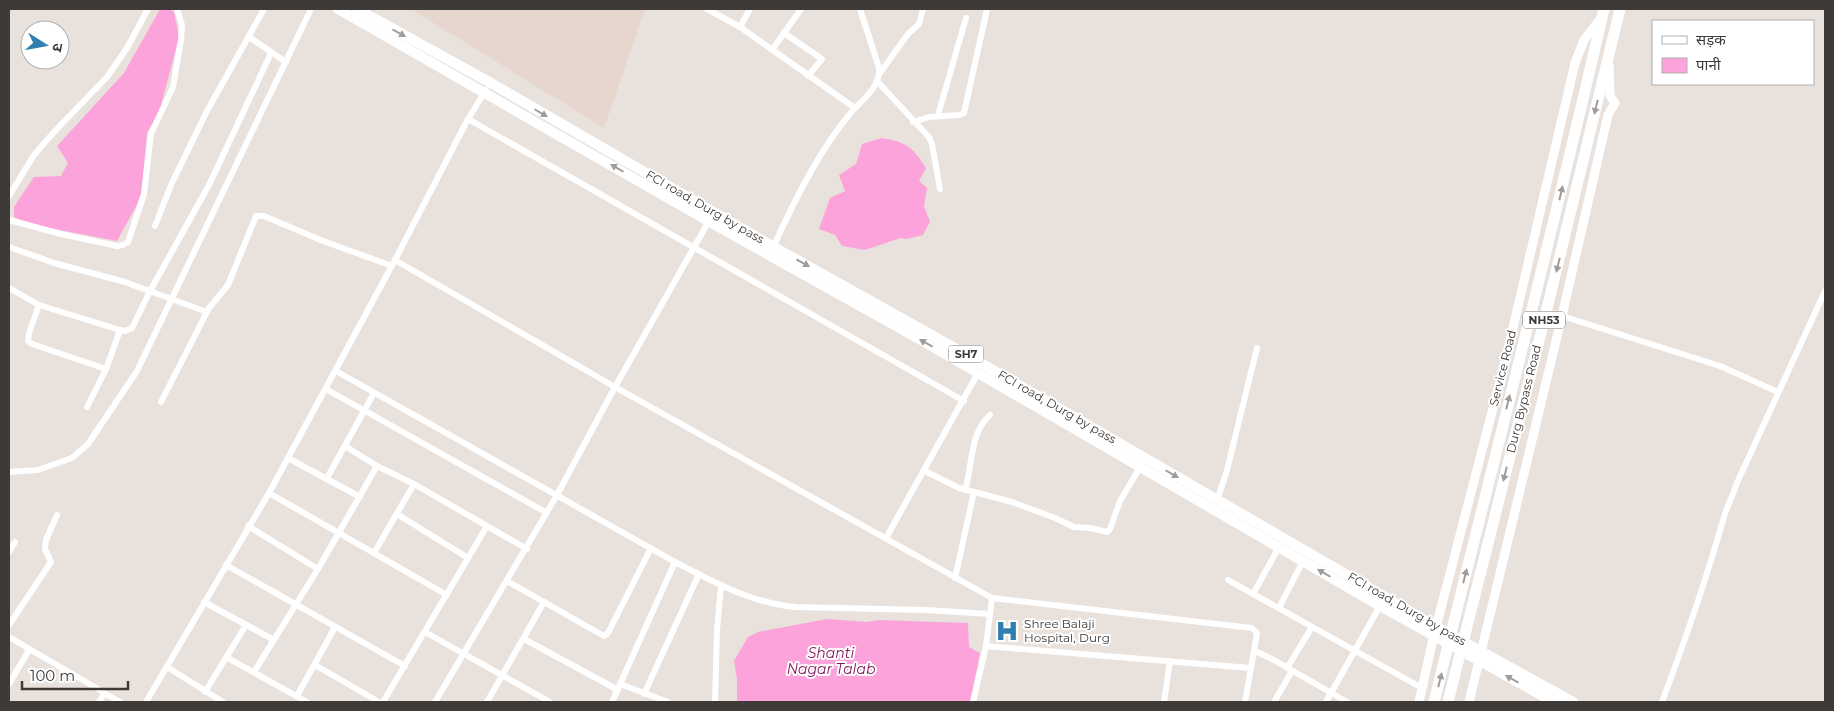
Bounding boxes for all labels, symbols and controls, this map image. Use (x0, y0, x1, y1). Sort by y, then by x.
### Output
north arrow (20, 20, 70, 70)
legend (1652, 20, 1814, 85)
one-way arrow (393, 28, 406, 37)
text: सड़क (1696, 30, 1726, 49)
text: उ (48, 42, 67, 54)
text: पानी (1696, 55, 1722, 74)
one-way arrow (1592, 100, 1600, 115)
one-way arrow (534, 108, 547, 117)
one-way arrow (610, 164, 625, 172)
street label: FCI road, Durg by pass (643, 166, 767, 247)
one-way arrow (1557, 186, 1565, 201)
one-way arrow (1554, 258, 1562, 273)
one-way arrow (796, 259, 810, 268)
road number: NH53 (1523, 312, 1565, 328)
street label: Service Road (1486, 328, 1519, 407)
one-way arrow (919, 339, 933, 347)
street label: Durg Bypass Road (1503, 343, 1544, 455)
road number: SH7 (948, 346, 984, 362)
street label: FCI road, Durg by pass (995, 366, 1119, 447)
one-way arrow (1505, 394, 1513, 409)
one-way arrow (1501, 466, 1509, 481)
one-way arrow (1165, 470, 1178, 479)
street label: FCI road, Durg by pass (1345, 568, 1469, 649)
one-way arrow (1317, 569, 1332, 577)
one-way arrow (1461, 569, 1469, 584)
place label: Shree Balaji Hospital, Durg (1024, 616, 1110, 645)
hospital icon: Shree Balaji Hospital, Durg (994, 618, 1020, 644)
water label: Shanti Nagar Talab (787, 644, 875, 678)
scale bar (22, 658, 129, 690)
text: 100 m (30, 666, 75, 685)
one-way arrow (1436, 673, 1444, 688)
one-way arrow (1505, 674, 1518, 683)

